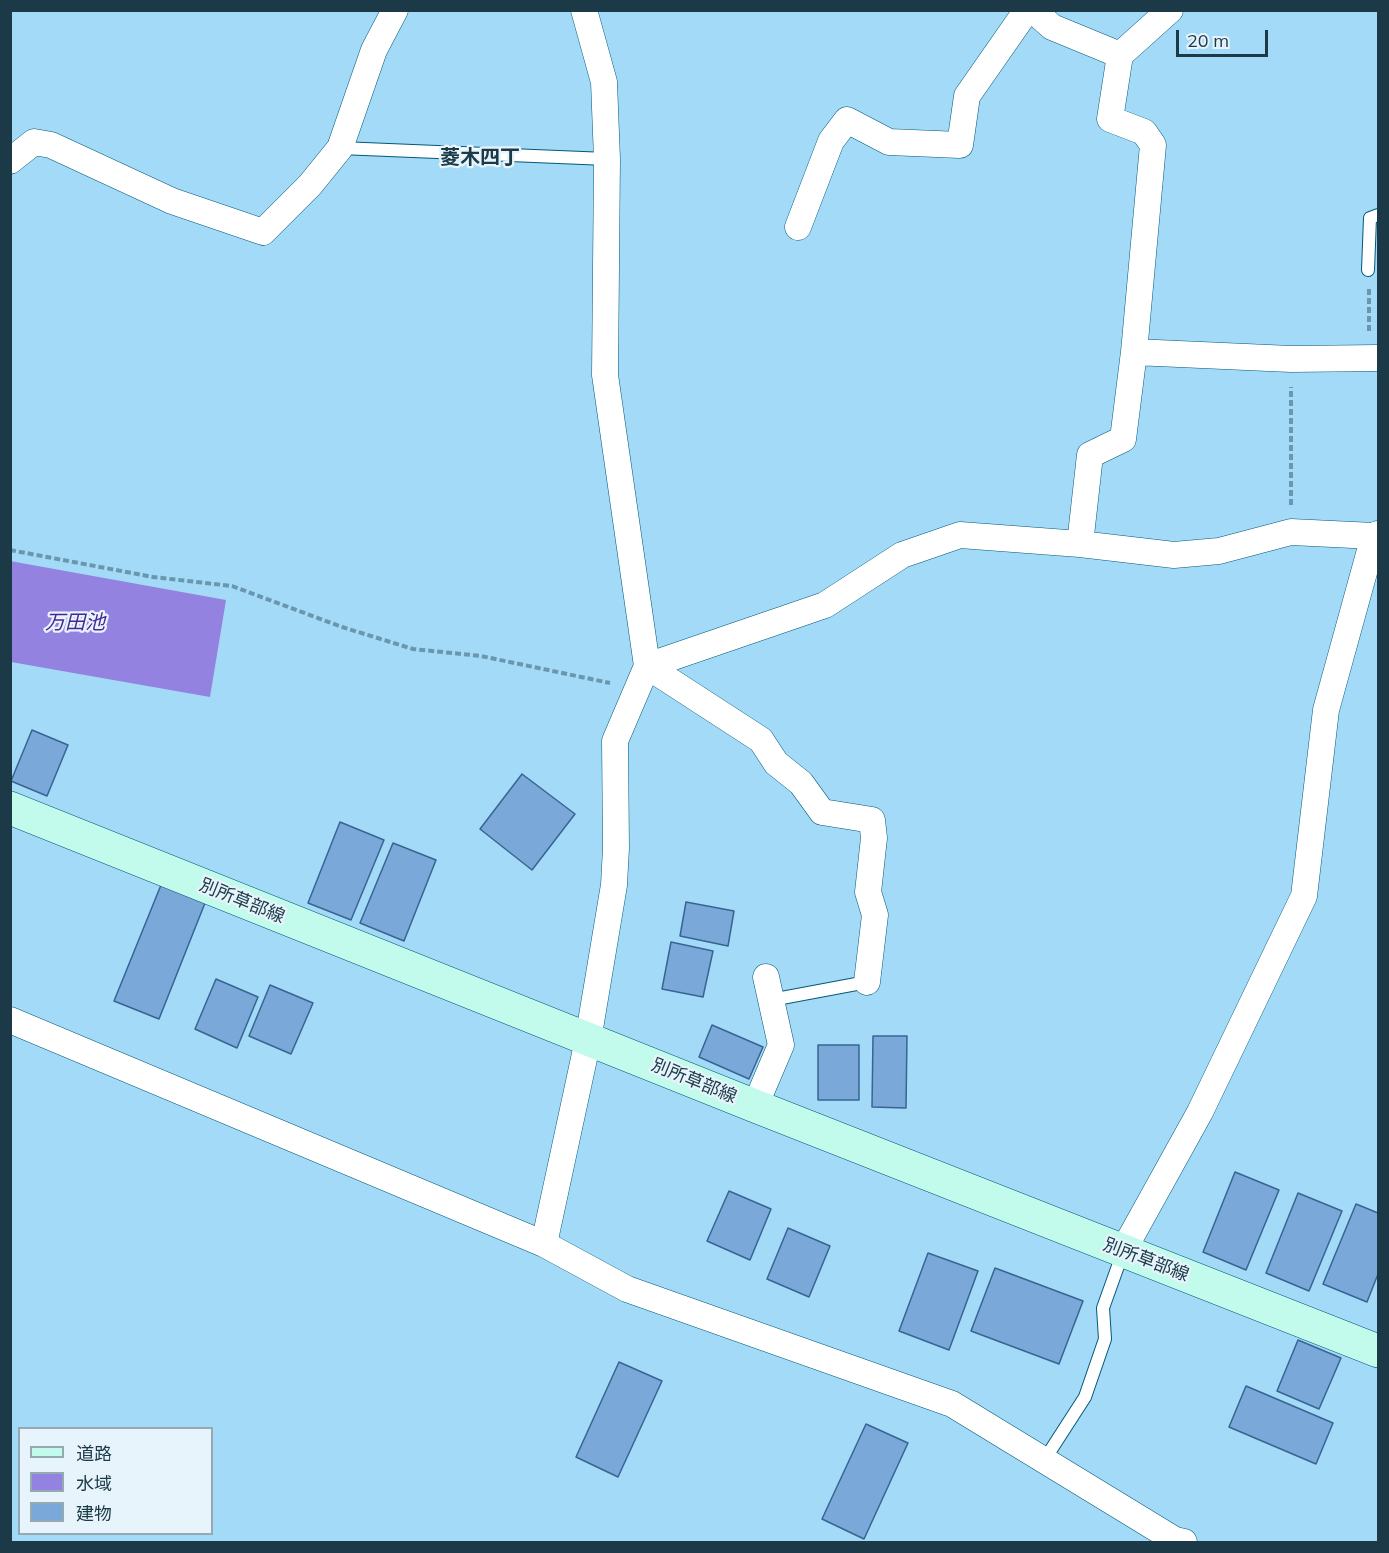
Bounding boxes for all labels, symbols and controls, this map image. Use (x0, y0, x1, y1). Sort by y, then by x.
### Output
scale bar (1179, 18, 1270, 56)
text: 20 m (1187, 29, 1229, 52)
district label: 菱木四丁 (440, 146, 520, 170)
water label: 万田池 (45, 611, 105, 635)
street label: 別所草部線 (196, 874, 288, 928)
street label: 別所草部線 (648, 1054, 740, 1108)
street label: 別所草部線 (1100, 1234, 1192, 1286)
legend (18, 1427, 213, 1535)
text: 道路 (76, 1442, 112, 1465)
text: 水域 (76, 1472, 112, 1495)
text: 建物 (76, 1502, 112, 1525)

